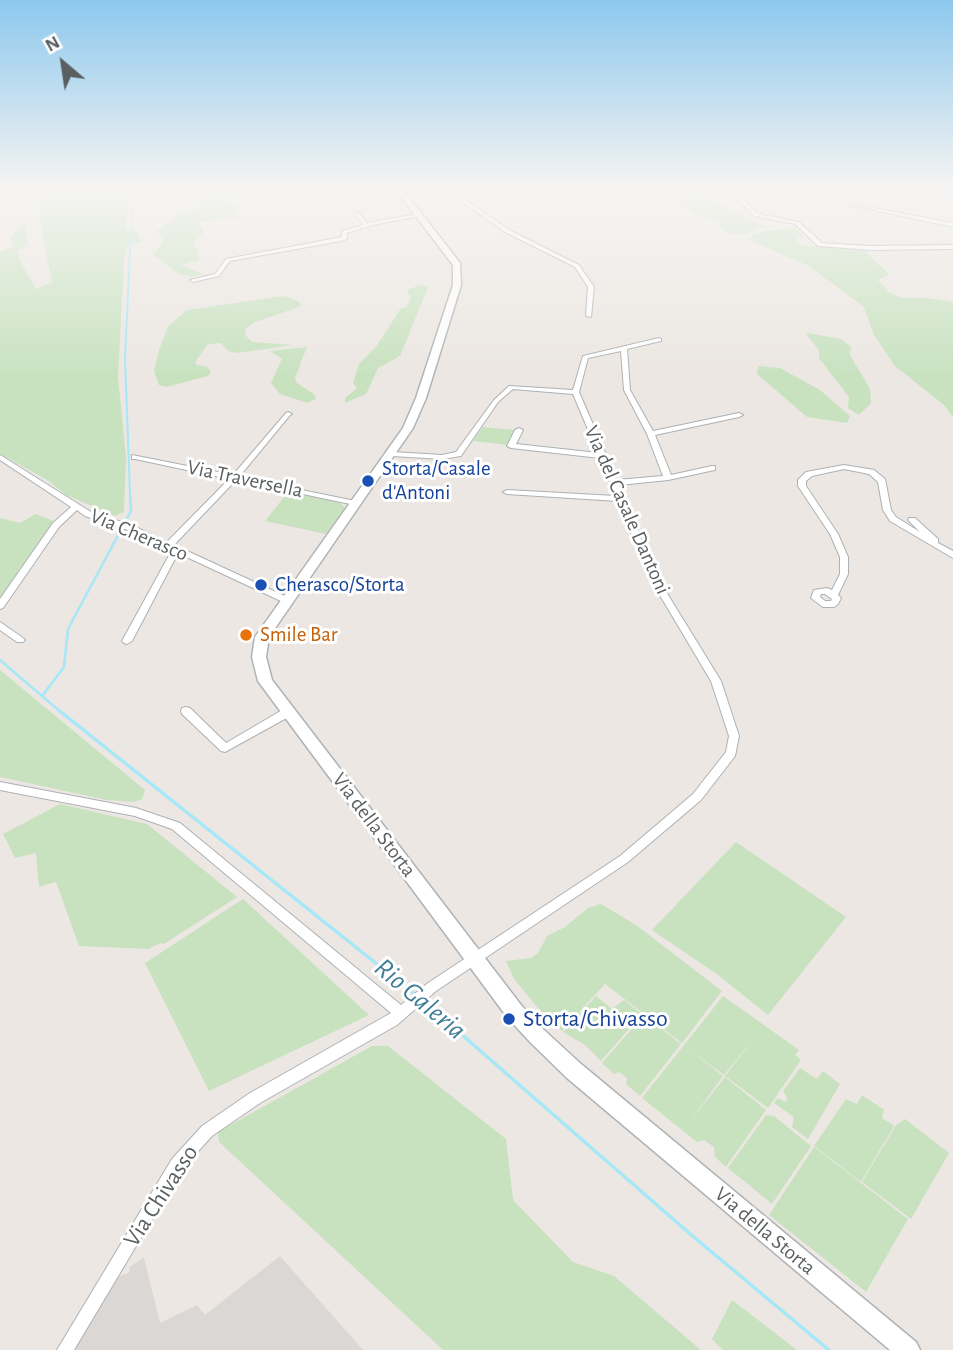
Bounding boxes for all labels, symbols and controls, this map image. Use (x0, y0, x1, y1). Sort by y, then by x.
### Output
north arrow (28, 28, 98, 98)
text: N (42, 33, 63, 56)
street label: Via del Casale Dantoni (578, 422, 676, 598)
street label: Via Traversella (185, 454, 305, 504)
place label: Storta/Casale d'Antoni (382, 456, 491, 506)
marker: Storta/Casale d'Antoni (360, 473, 376, 489)
street label: Via Cherasco (86, 503, 192, 567)
place label: Cherasco/Storta (275, 572, 405, 598)
marker: Cherasco/Storta (253, 577, 269, 593)
place label: Smile Bar (260, 622, 337, 648)
marker: Smile Bar (238, 627, 254, 643)
street label: Via della Storta (327, 768, 421, 882)
water label: Rio Galeria (367, 951, 473, 1047)
place label: Storta/Chivasso (523, 1005, 668, 1033)
marker: Storta/Chivasso (501, 1011, 517, 1027)
street label: Via Chivasso (117, 1140, 205, 1252)
street label: Via della Storta (709, 1182, 821, 1280)

